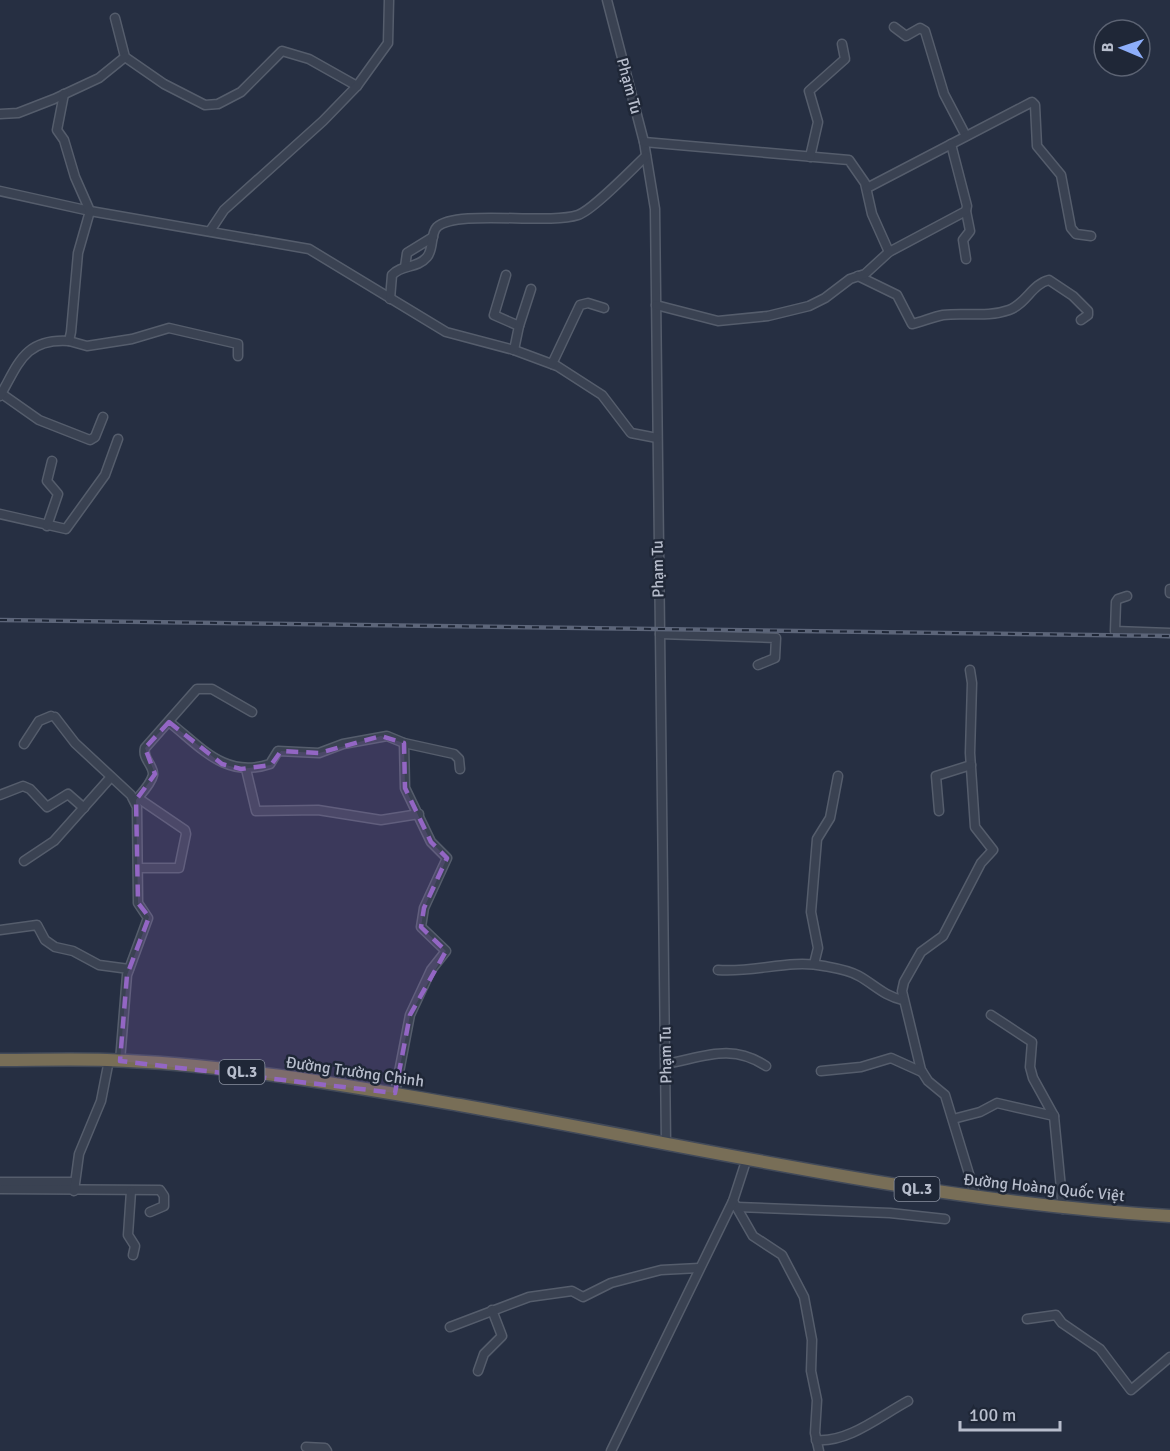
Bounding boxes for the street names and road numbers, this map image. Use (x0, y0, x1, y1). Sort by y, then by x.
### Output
street label: Phạm Tu (612, 56, 646, 116)
street label: Phạm Tu (647, 540, 669, 598)
street label: Phạm Tu (655, 1026, 677, 1084)
street label: Đường Trường Chinh (285, 1052, 425, 1092)
road number: QL.3 (220, 1060, 264, 1084)
street label: Đường Hoàng Quốc Việt (962, 1170, 1126, 1206)
road number: QL.3 (894, 1177, 940, 1201)

